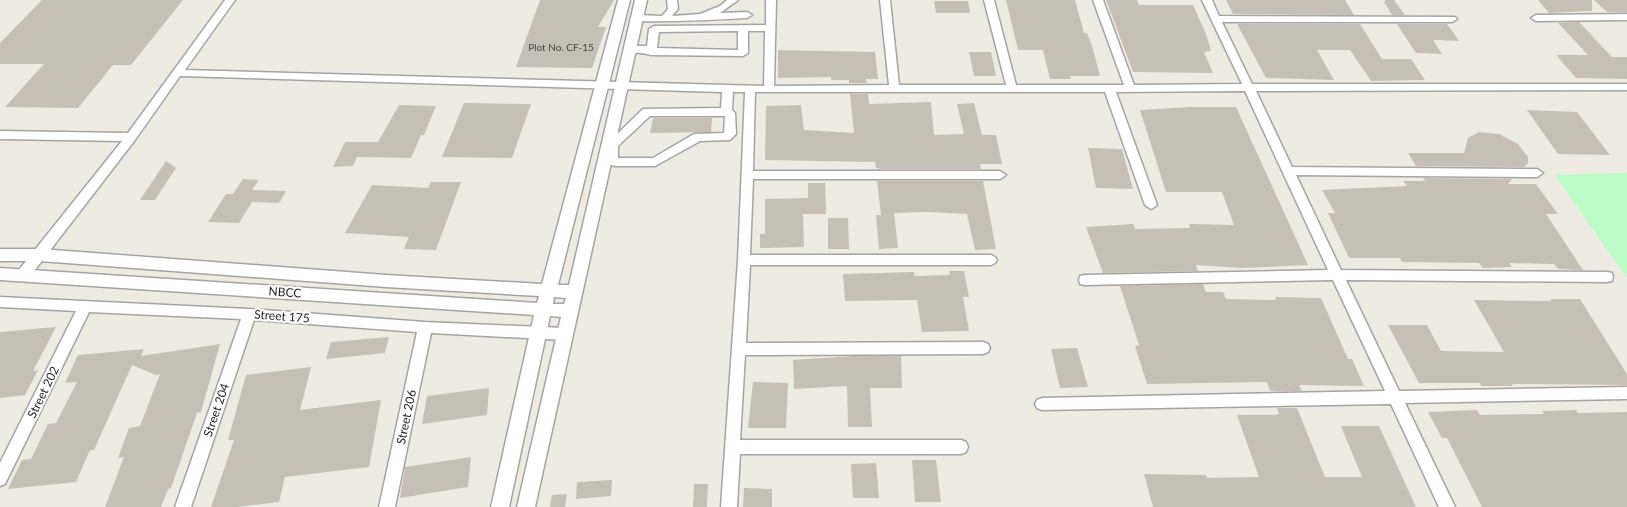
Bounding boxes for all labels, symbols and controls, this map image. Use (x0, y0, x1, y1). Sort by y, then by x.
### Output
house number: Plot No. CF-15 (528, 41, 594, 53)
street label: NBCC (268, 283, 302, 301)
street label: Street 175 (254, 307, 310, 325)
street label: Street 202 (24, 364, 62, 420)
street label: Street 204 (200, 381, 232, 439)
street label: Street 206 (393, 388, 419, 446)

